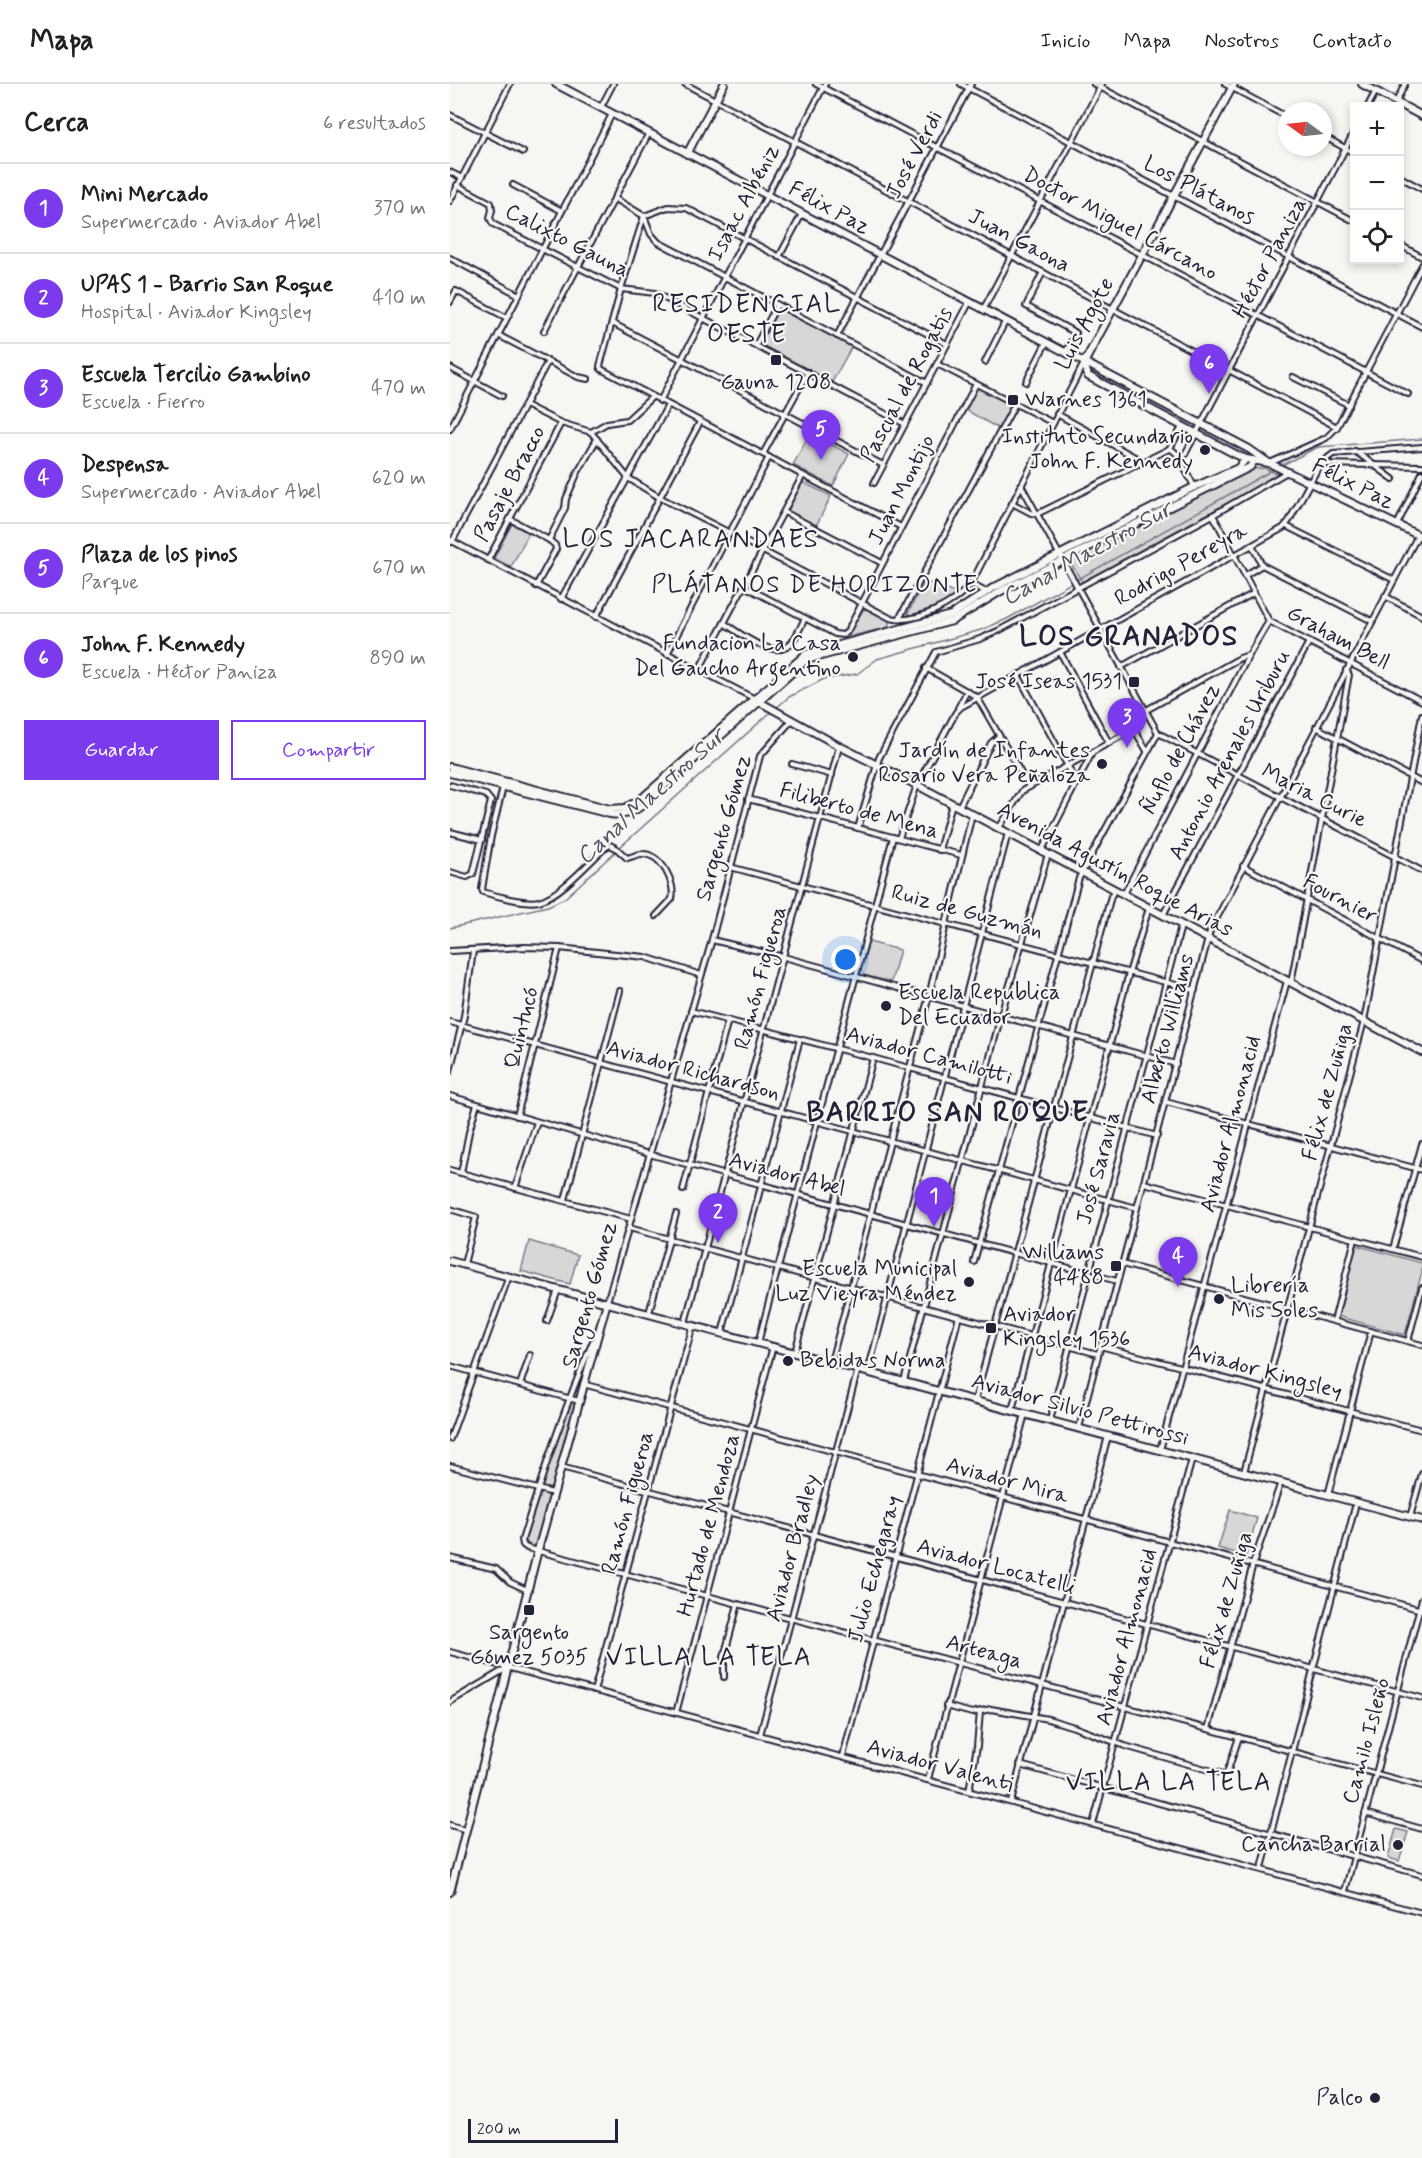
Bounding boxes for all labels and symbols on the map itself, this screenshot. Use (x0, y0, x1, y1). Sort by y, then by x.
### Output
north arrow (1278, 102, 1332, 156)
street label: José Verdi (880, 106, 950, 204)
street label: Isaac Albéniz (702, 140, 786, 266)
street label: Los Plátanos (1138, 150, 1260, 232)
street label: Doctor Miguel Cárcano (1016, 161, 1222, 290)
street label: Félix Paz (784, 175, 874, 241)
street label: Héctor Paniza (1226, 193, 1314, 323)
street label: Calixto Gauna (500, 198, 634, 284)
street label: Juan Gaona (963, 203, 1075, 279)
street label: Luis Agote (1049, 273, 1124, 376)
district label: RESIDENCIAL OESTE (652, 288, 842, 352)
street label: Pascual de Rogatis (854, 302, 961, 468)
pin: 6 (1190, 344, 1228, 394)
marker: Gauna 1208 (769, 353, 783, 367)
place label: Gauna 1208 (720, 369, 832, 397)
place label: Warnes 1361 (1025, 386, 1147, 414)
marker: Warnes 1361 (1006, 393, 1020, 407)
pin: 5 (802, 410, 841, 460)
street label: Pasaje Bracco (468, 421, 552, 547)
place label: Instituto Secundario John F. Kennedy (1002, 423, 1193, 476)
street label: Juan Montijo (862, 430, 942, 550)
marker: Instituto Secundario John F. Kennedy (1198, 443, 1212, 457)
street label: Félix Paz (1307, 452, 1399, 516)
water label: Canal Maestro Sur (997, 493, 1180, 613)
street label: Rodrigo Pereyra (1110, 517, 1253, 614)
district label: LOS JACARANDAES (563, 523, 820, 557)
district label: PLÁTANOS DE HORIZONTE (652, 569, 978, 601)
street label: Graham Bell (1282, 599, 1394, 677)
district label: LOS GRANADOS (1019, 619, 1239, 656)
place label: Fundacion La Casa Del Gaucho Argentino (634, 630, 841, 686)
street label: Antonio Arenales Uriburu (1163, 645, 1297, 865)
marker: Fundacion La Casa Del Gaucho Argentino (846, 650, 860, 664)
place label: José Iseas 1531 (975, 668, 1122, 696)
marker: José Iseas 1531 (1127, 675, 1141, 689)
street label: Ñuflo de Chávez (1135, 679, 1227, 819)
pin: 3 (1108, 698, 1146, 748)
water label: Canal Maestro Sur (570, 720, 734, 872)
place label: Jardín de Infantes Rosario Vera Peñaloza (878, 737, 1091, 790)
street label: Sargento Gómez (690, 752, 761, 905)
marker: Jardín de Infantes Rosario Vera Peñaloza (1095, 757, 1109, 771)
street label: Maria Curie (1257, 757, 1371, 835)
street label: Filiberto de Mena (776, 776, 942, 846)
street label: Avenida Agustín Roque Arias (992, 796, 1238, 945)
street label: Fournier (1298, 868, 1382, 930)
street label: Ruiz de Guzmán (888, 878, 1046, 946)
street label: Ramón Figueroa (728, 903, 797, 1054)
your location (831, 945, 860, 974)
street label: Alberto Williams (1135, 951, 1201, 1107)
place label: Escuela Republica Del Ecuador (898, 979, 1060, 1032)
street label: Quintucó (498, 984, 546, 1072)
marker: Escuela Republica Del Ecuador (879, 999, 893, 1013)
street label: Aviador Camilotti (843, 1020, 1015, 1092)
street label: Félix de Zuñiga (1296, 1020, 1361, 1164)
street label: Aviador Almonacid (1194, 1033, 1268, 1215)
street label: Aviador Richardson (603, 1034, 783, 1108)
district label: BARRIO SAN ROQUE (806, 1095, 1090, 1132)
street label: José Saravia (1070, 1108, 1128, 1228)
street label: Aviador Abel (726, 1146, 848, 1204)
pin: 1 (914, 1178, 954, 1227)
pin: 2 (698, 1194, 738, 1243)
street label: Sargento Gómez (556, 1219, 627, 1372)
pin: 4 (1158, 1238, 1198, 1287)
place label: Williams 4488 (1022, 1239, 1104, 1292)
place label: Escuela Municipal Luz Vieyra Méndez (776, 1255, 957, 1308)
marker: Williams 4488 (1109, 1259, 1123, 1273)
place label: Librería Mis Soles (1231, 1272, 1318, 1325)
marker: Escuela Municipal Luz Vieyra Méndez (962, 1275, 976, 1289)
marker: Librería Mis Soles (1212, 1292, 1226, 1306)
place label: Aviador Kingsley 1536 (1003, 1301, 1130, 1357)
marker: Aviador Kingsley 1536 (984, 1321, 998, 1335)
street label: Aviador Kingsley (1184, 1338, 1345, 1409)
place label: Bebidas Norma (800, 1347, 946, 1375)
marker: Bebidas Norma (781, 1354, 795, 1368)
street label: Aviador Silvio Pettirossi (968, 1368, 1192, 1452)
street label: Ramón Figueroa (595, 1428, 664, 1579)
street label: Hurtado de Mendoza (671, 1431, 747, 1619)
street label: Aviador Mira (943, 1451, 1072, 1511)
street label: Aviador Bradley (760, 1471, 826, 1625)
street label: Julio Echegaray (842, 1492, 909, 1646)
street label: Félix de Zuñiga (1194, 1528, 1261, 1672)
street label: Aviador Locatelli (914, 1532, 1079, 1602)
street label: Aviador Almonacid (1090, 1546, 1164, 1728)
marker: Sargento Gómez 5035 (522, 1603, 536, 1617)
place label: Sargento Gómez 5035 (470, 1619, 588, 1672)
street label: Arteaga (942, 1628, 1025, 1678)
district label: VILLA LA TELA (606, 1641, 812, 1675)
street label: Camilo Isleño (1337, 1675, 1397, 1807)
street label: Aviador Valenti (864, 1733, 1016, 1799)
district label: VILLA LA TELA (1066, 1766, 1272, 1800)
place label: Cancha Barrial (1241, 1831, 1386, 1859)
marker: Cancha Barrial (1391, 1838, 1405, 1852)
place label: Palco (1316, 2084, 1363, 2112)
marker: Palco (1368, 2091, 1382, 2105)
scale bar (468, 2116, 618, 2144)

